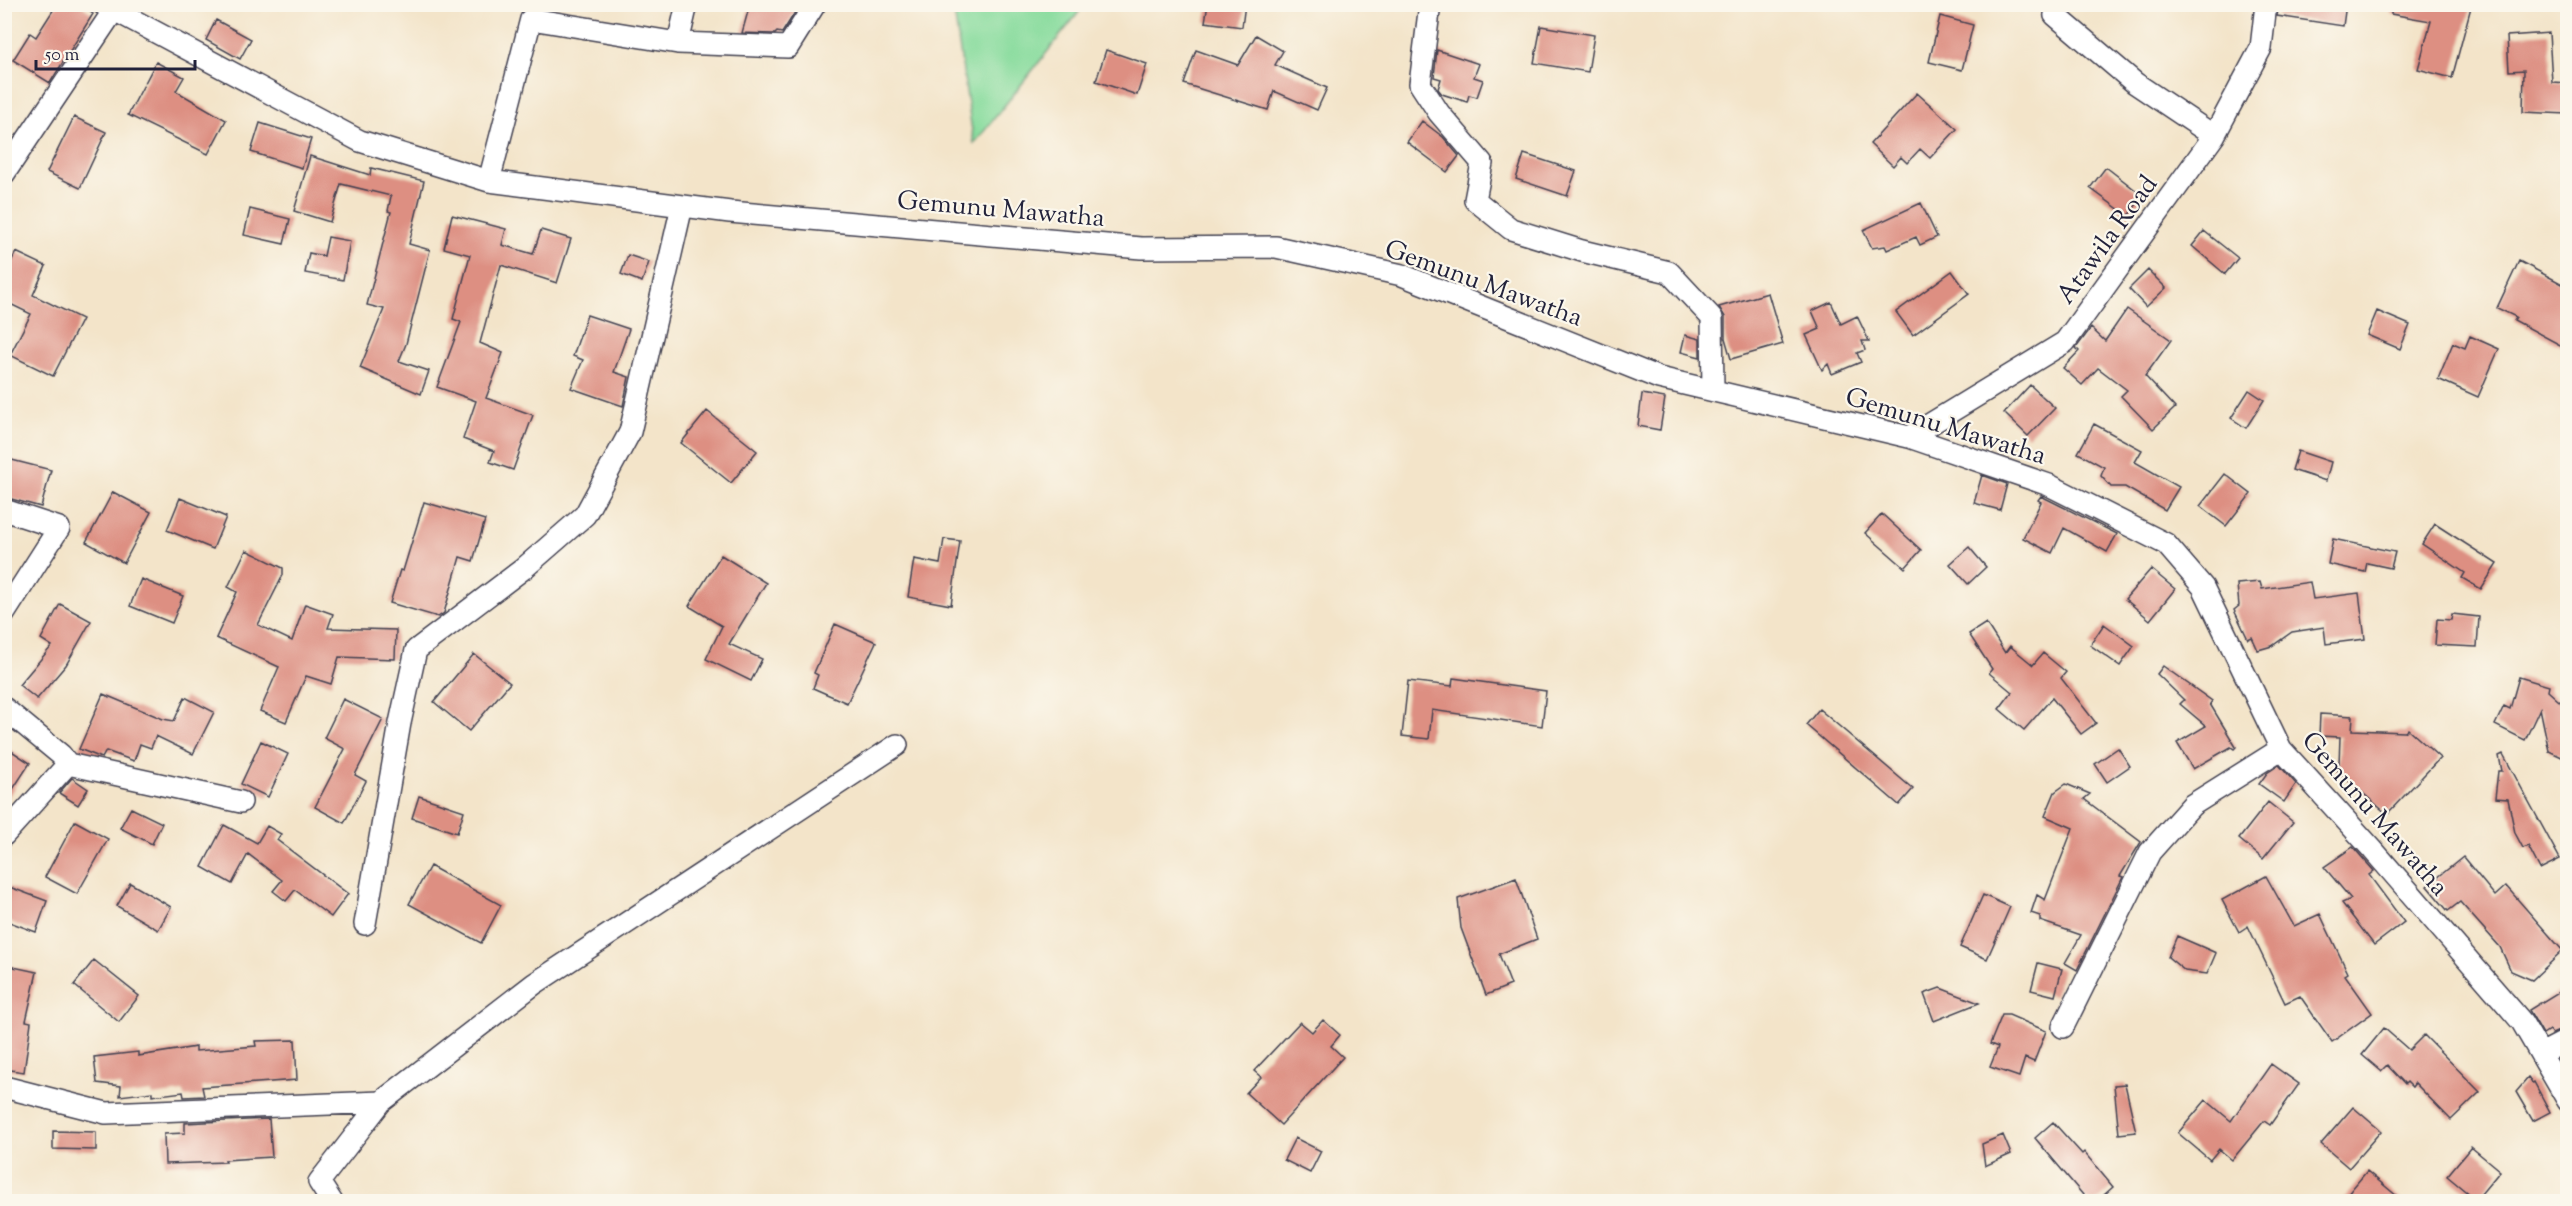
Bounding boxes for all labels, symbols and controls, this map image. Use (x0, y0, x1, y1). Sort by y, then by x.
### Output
scale bar (36, 33, 195, 71)
text: 50 m (44, 43, 80, 69)
street label: Atawila Road (2049, 168, 2168, 313)
street label: Gemunu Mawatha (896, 183, 1106, 238)
street label: Gemunu Mawatha (1379, 231, 1587, 337)
street label: Gemunu Mawatha (1840, 379, 2050, 475)
street label: Gemunu Mawatha (2292, 724, 2456, 905)

